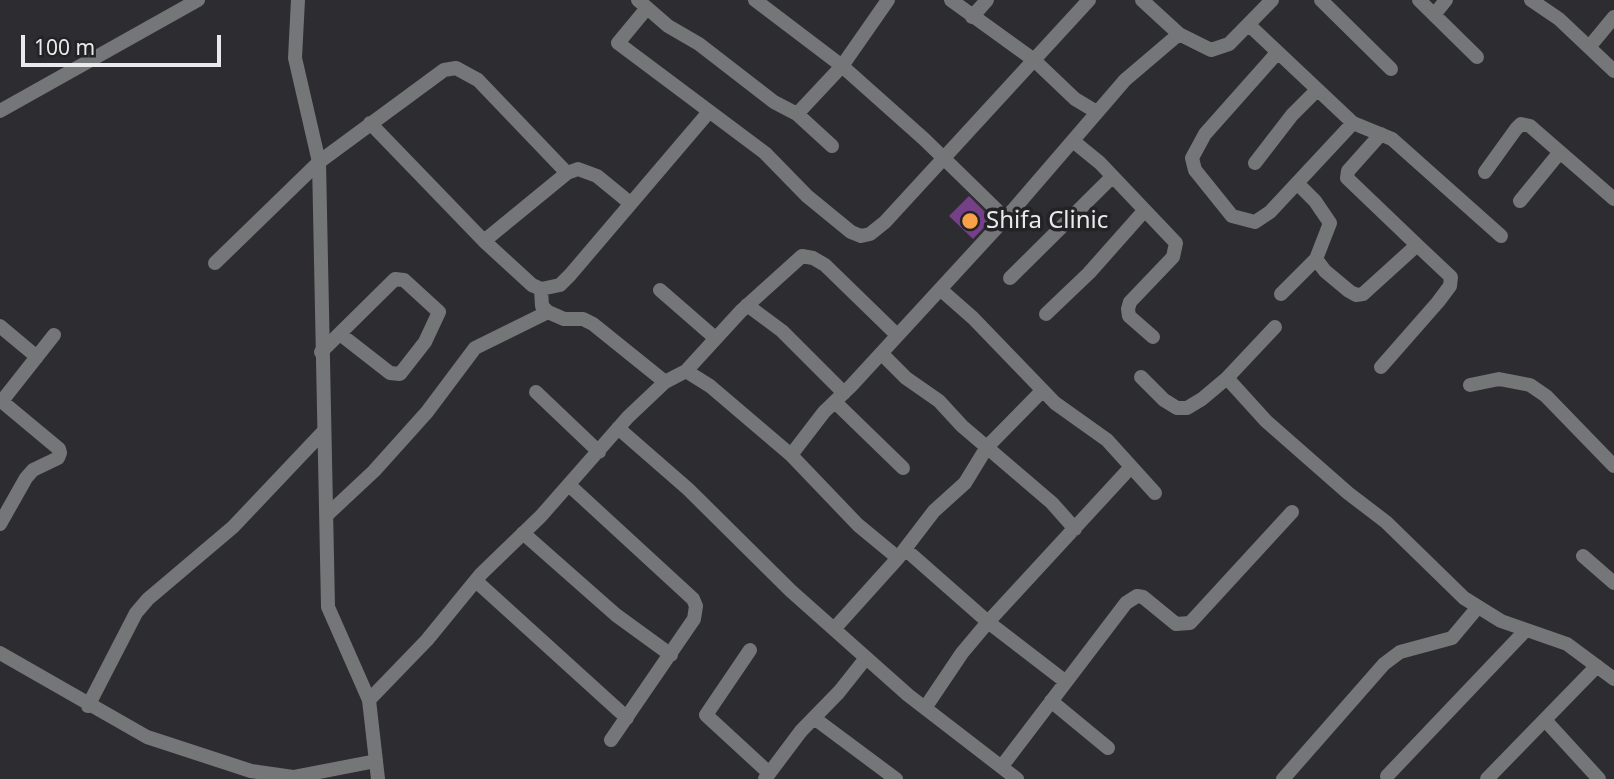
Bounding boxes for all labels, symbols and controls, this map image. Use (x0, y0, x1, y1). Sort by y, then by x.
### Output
scale bar (24, 21, 224, 65)
text: 100 m (34, 33, 95, 61)
place label: Shifa Clinic (986, 207, 1108, 235)
marker: Shifa Clinic (960, 211, 980, 231)

